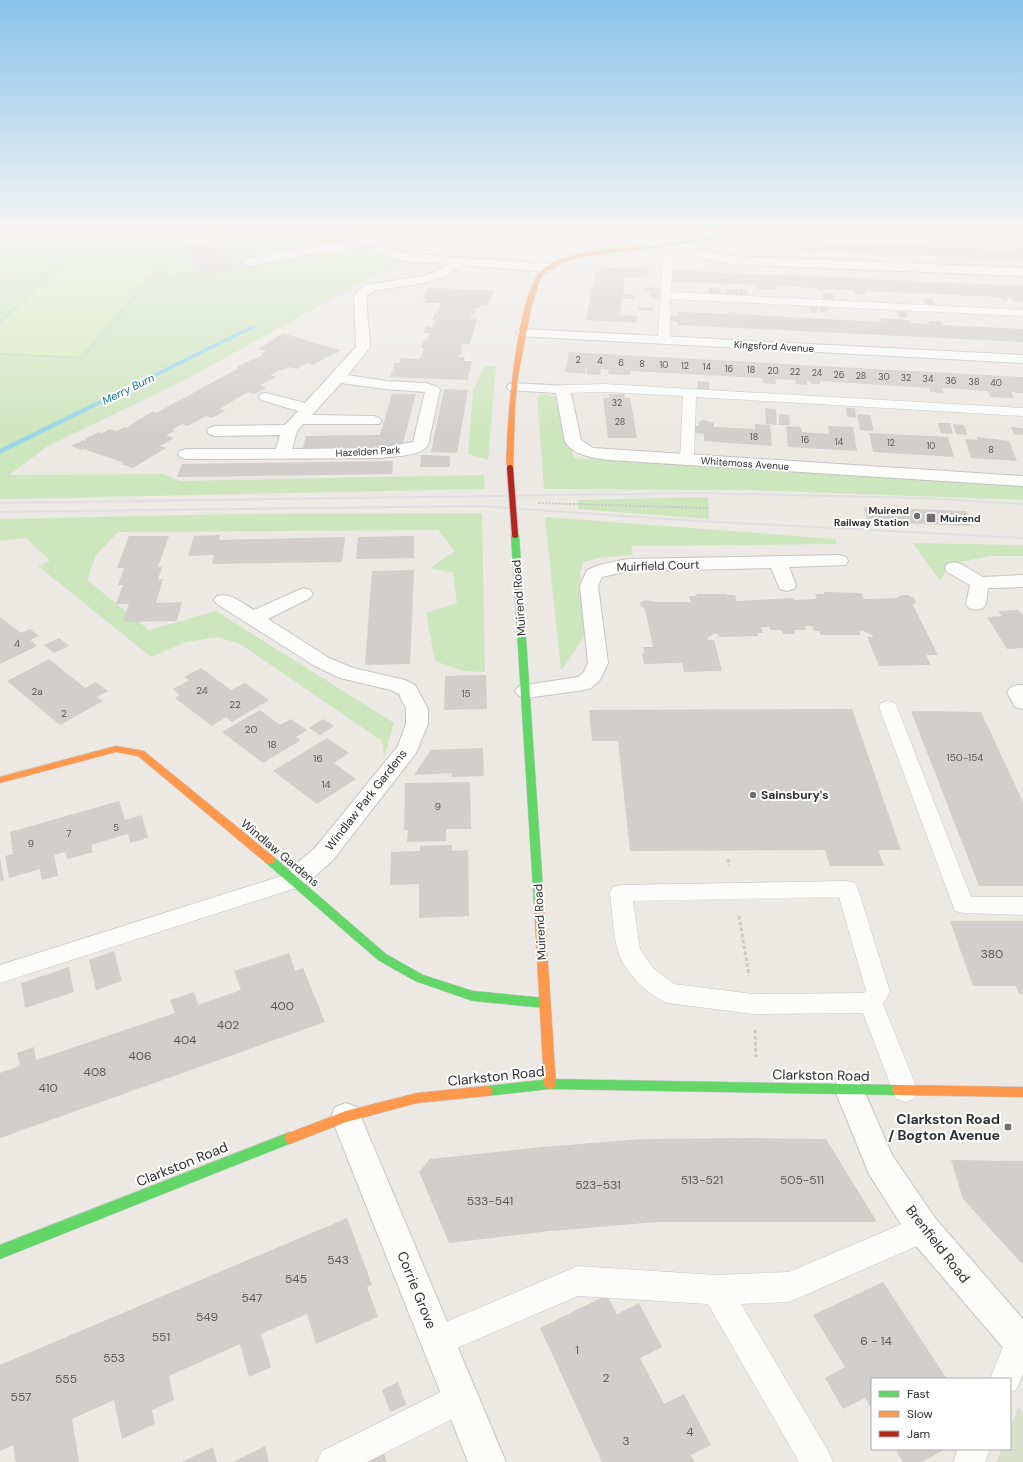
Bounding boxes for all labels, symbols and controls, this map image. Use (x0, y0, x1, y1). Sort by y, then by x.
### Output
street label: Kingsford Avenue (734, 338, 815, 355)
house number: 2 (575, 354, 581, 366)
house number: 4 (597, 355, 603, 367)
house number: 6 (618, 357, 624, 369)
house number: 8 (639, 358, 645, 370)
house number: 10 (660, 359, 668, 371)
house number: 12 (681, 360, 689, 372)
house number: 14 (703, 361, 712, 373)
house number: 16 (725, 363, 734, 375)
house number: 18 (747, 364, 755, 376)
house number: 20 (767, 365, 779, 377)
house number: 22 (790, 366, 800, 378)
house number: 24 (812, 367, 823, 379)
house number: 26 (834, 369, 845, 381)
water label: Merry Burn (100, 370, 156, 408)
house number: 28 (856, 370, 866, 382)
house number: 30 (878, 371, 890, 383)
house number: 32 (901, 372, 911, 384)
house number: 34 (923, 373, 934, 385)
house number: 36 (946, 375, 957, 387)
house number: 38 (969, 376, 979, 388)
house number: 40 (990, 377, 1002, 389)
house number: 32 (612, 397, 622, 409)
house number: 28 (615, 416, 625, 428)
house number: 18 (750, 431, 758, 443)
house number: 16 (801, 434, 810, 446)
house number: 14 (835, 436, 844, 448)
house number: 12 (887, 437, 895, 449)
house number: 10 (927, 440, 935, 452)
street label: Hazelden Park (335, 443, 401, 460)
house number: 8 (988, 444, 994, 456)
street label: Whitemoss Avenue (700, 454, 790, 473)
place label: Muirend Railway Station (834, 504, 909, 529)
marker: Muirend Railway Station (912, 511, 922, 521)
marker: Muirend (925, 512, 937, 524)
place label: Muirend (940, 512, 981, 525)
street label: Muirfield Court (616, 557, 700, 575)
street label: Muirend Road (508, 559, 530, 637)
house number: 4 (14, 637, 20, 650)
house number: 24 (196, 684, 208, 697)
house number: 2a (31, 685, 43, 698)
house number: 15 (461, 687, 471, 700)
house number: 22 (229, 698, 241, 711)
house number: 2 (61, 707, 67, 720)
house number: 20 (245, 723, 257, 736)
house number: 18 (267, 738, 277, 751)
street label: Windlaw Park Gardens (321, 746, 411, 854)
house number: 150-154 (947, 751, 983, 764)
house number: 16 (313, 752, 323, 765)
house number: 14 (321, 778, 331, 791)
place label: Sainsbury's (761, 787, 829, 803)
marker: Sainsbury's (748, 790, 758, 800)
house number: 9 (435, 800, 441, 813)
street label: Windlaw Gardens (238, 816, 322, 890)
house number: 5 (113, 821, 119, 834)
house number: 7 (66, 827, 72, 840)
house number: 9 (28, 837, 34, 850)
street label: Muirend Road (530, 883, 550, 961)
house number: 380 (981, 946, 1003, 962)
house number: 400 (270, 998, 294, 1014)
house number: 402 (217, 1017, 239, 1033)
house number: 404 (174, 1032, 196, 1048)
house number: 406 (128, 1048, 152, 1064)
street label: Clarkston Road (447, 1062, 545, 1090)
house number: 408 (84, 1064, 106, 1080)
street label: Clarkston Road (772, 1065, 870, 1085)
house number: 410 (38, 1080, 58, 1096)
place label: Clarkston Road / Bogton Avenue (888, 1110, 1000, 1144)
marker: Clarkston Road / Bogton Avenue (1003, 1122, 1013, 1132)
street label: Clarkston Road (134, 1137, 230, 1191)
house number: 513-521 (681, 1172, 723, 1188)
house number: 505-511 (780, 1172, 824, 1188)
house number: 523-531 (575, 1177, 621, 1193)
house number: 533-541 (467, 1193, 513, 1209)
street label: Brenfield Road (902, 1202, 974, 1286)
street label: Corrie Grove (393, 1249, 441, 1332)
house number: 543 (327, 1252, 349, 1268)
house number: 545 (285, 1271, 307, 1287)
house number: 547 (241, 1290, 263, 1306)
house number: 549 (196, 1309, 218, 1325)
house number: 551 (152, 1329, 170, 1345)
house number: 6 - 14 (860, 1333, 892, 1349)
house number: 1 (575, 1342, 579, 1358)
house number: 553 (103, 1350, 125, 1366)
house number: 2 (603, 1370, 610, 1386)
house number: 555 (55, 1371, 77, 1387)
legend (871, 1378, 1011, 1450)
text: Fast (907, 1386, 930, 1402)
house number: 557 (11, 1389, 31, 1405)
text: Slow (907, 1406, 933, 1422)
house number: 4 (686, 1424, 694, 1440)
text: Jam (907, 1426, 930, 1442)
house number: 3 (622, 1433, 630, 1449)

